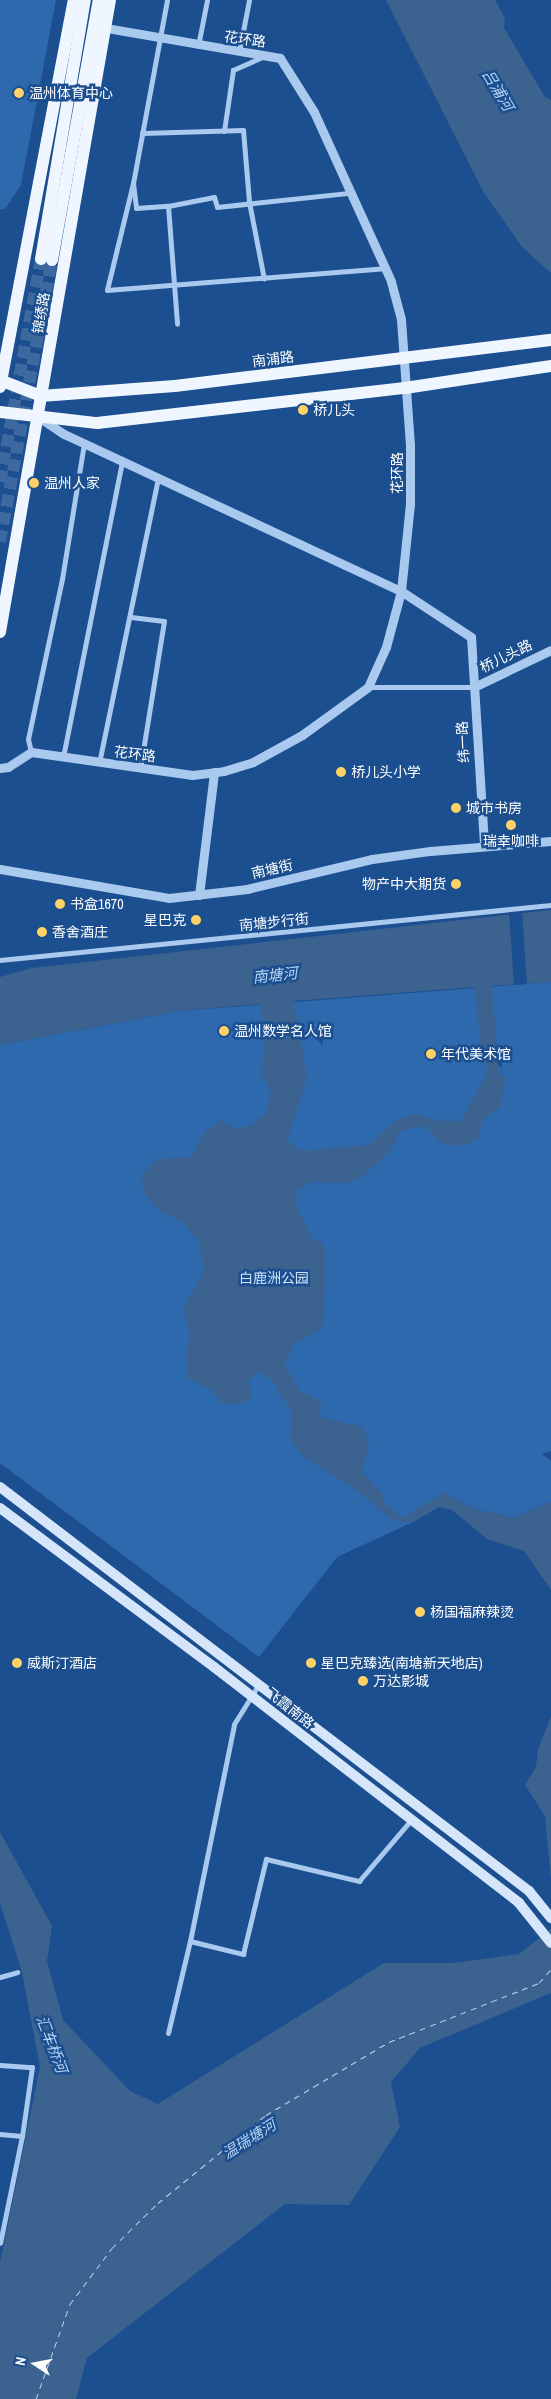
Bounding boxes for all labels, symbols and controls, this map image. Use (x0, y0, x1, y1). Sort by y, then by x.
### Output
street label: 花环路 (223, 28, 267, 50)
water label: 吕浦河 (479, 66, 517, 114)
place label: 温州体育中心 (29, 85, 113, 101)
marker: 温州体育中心 (13, 87, 25, 99)
street label: 锦绣路 (29, 291, 53, 335)
street label: 南浦路 (251, 348, 295, 370)
place label: 桥儿头 (313, 402, 355, 418)
marker: 桥儿头 (297, 404, 309, 416)
street label: 花环路 (389, 452, 405, 494)
place label: 温州人家 (44, 475, 100, 491)
marker: 温州人家 (28, 477, 40, 489)
street label: 桥儿头路 (477, 636, 535, 676)
street label: 纬一路 (454, 721, 472, 763)
street label: 花环路 (113, 743, 157, 765)
place label: 桥儿头小学 (351, 764, 421, 780)
marker: 桥儿头小学 (335, 766, 347, 778)
place label: 城市书房 (466, 800, 522, 816)
marker: 城市书房 (450, 802, 462, 814)
marker: 瑞幸咖啡 (505, 819, 517, 831)
place label: 瑞幸咖啡 (483, 833, 539, 849)
street label: 南塘街 (250, 856, 294, 882)
place label: 物产中大期货 (362, 876, 446, 892)
marker: 物产中大期货 (450, 878, 462, 890)
place label: 书盒1670 (70, 896, 124, 912)
marker: 书盒1670 (54, 898, 66, 910)
street label: 南塘步行街 (238, 910, 310, 934)
place label: 星巴克 (144, 912, 186, 928)
marker: 星巴克 (190, 914, 202, 926)
place label: 香舍酒庄 (52, 924, 108, 940)
marker: 香舍酒庄 (36, 926, 48, 938)
water label: 南塘河 (252, 964, 298, 986)
place label: 温州数学名人馆 (234, 1023, 332, 1039)
marker: 温州数学名人馆 (218, 1025, 230, 1037)
place label: 年代美术馆 (441, 1046, 511, 1062)
marker: 年代美术馆 (425, 1048, 437, 1060)
park label: 白鹿洲公园 (239, 1270, 309, 1286)
place label: 杨国福麻辣烫 (430, 1604, 514, 1620)
marker: 杨国福麻辣烫 (414, 1606, 426, 1618)
place label: 威斯汀酒店 (27, 1655, 97, 1671)
place label: 星巴克臻选(南塘新天地店) (321, 1655, 483, 1671)
marker: 威斯汀酒店 (11, 1657, 23, 1669)
marker: 星巴克臻选(南塘新天地店) (305, 1657, 317, 1669)
place label: 万达影城 (373, 1673, 429, 1689)
marker: 万达影城 (357, 1675, 369, 1687)
street label: 飞霞南路 (263, 1684, 317, 1732)
water label: 汇车桥河 (33, 2013, 71, 2075)
water label: 温瑞塘河 (219, 2115, 279, 2163)
north arrow (10, 2339, 60, 2389)
text: N (11, 2355, 30, 2367)

